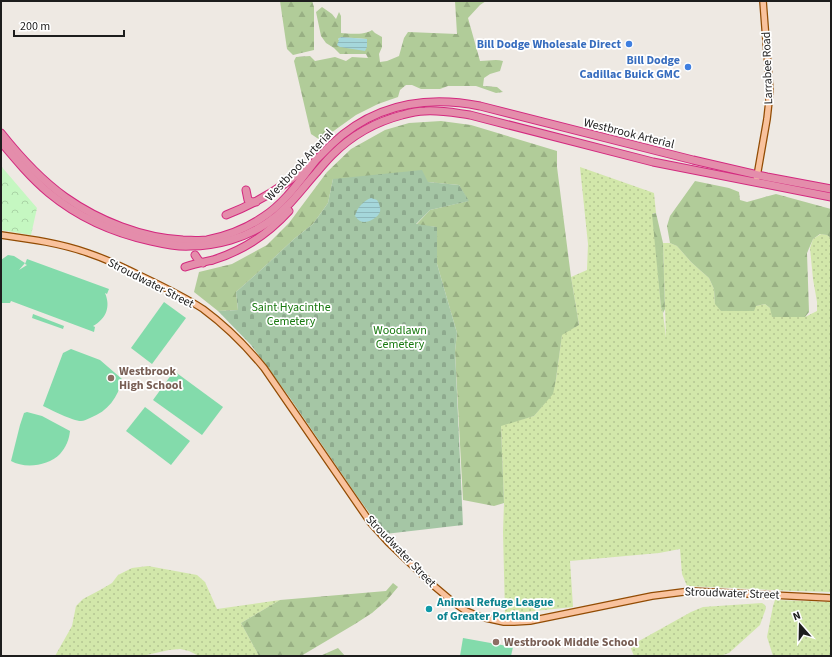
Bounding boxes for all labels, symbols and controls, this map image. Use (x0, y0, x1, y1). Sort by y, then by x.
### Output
scale bar (14, 12, 124, 38)
text: 200 m (20, 18, 50, 35)
street label: Larrabee Road (758, 31, 777, 105)
place label: Bill Dodge Wholesale Direct (477, 36, 621, 53)
marker: Bill Dodge Wholesale Direct (624, 39, 634, 49)
place label: Bill Dodge Cadillac Buick GMC (580, 52, 680, 83)
marker: Bill Dodge Cadillac Buick GMC (683, 62, 693, 72)
street label: Westbrook Arterial (582, 114, 676, 153)
street label: Westbrook Arterial (261, 126, 337, 205)
street label: Stroudwater Street (105, 254, 197, 313)
park label: Saint Hyacinthe Cemetery (251, 299, 331, 330)
park label: Woodlawn Cemetery (373, 322, 427, 353)
place label: Westbrook High School (119, 363, 183, 394)
marker: Westbrook High School (106, 373, 116, 383)
street label: Stroudwater Street (362, 511, 440, 591)
street label: Stroudwater Street (684, 583, 780, 604)
place label: Animal Refuge League of Greater Portland (436, 594, 554, 625)
marker: Animal Refuge League of Greater Portland (424, 604, 434, 614)
north arrow (780, 605, 820, 645)
text: N (791, 608, 803, 624)
place label: Westbrook Middle School (504, 634, 638, 651)
marker: Westbrook Middle School (491, 637, 501, 647)

